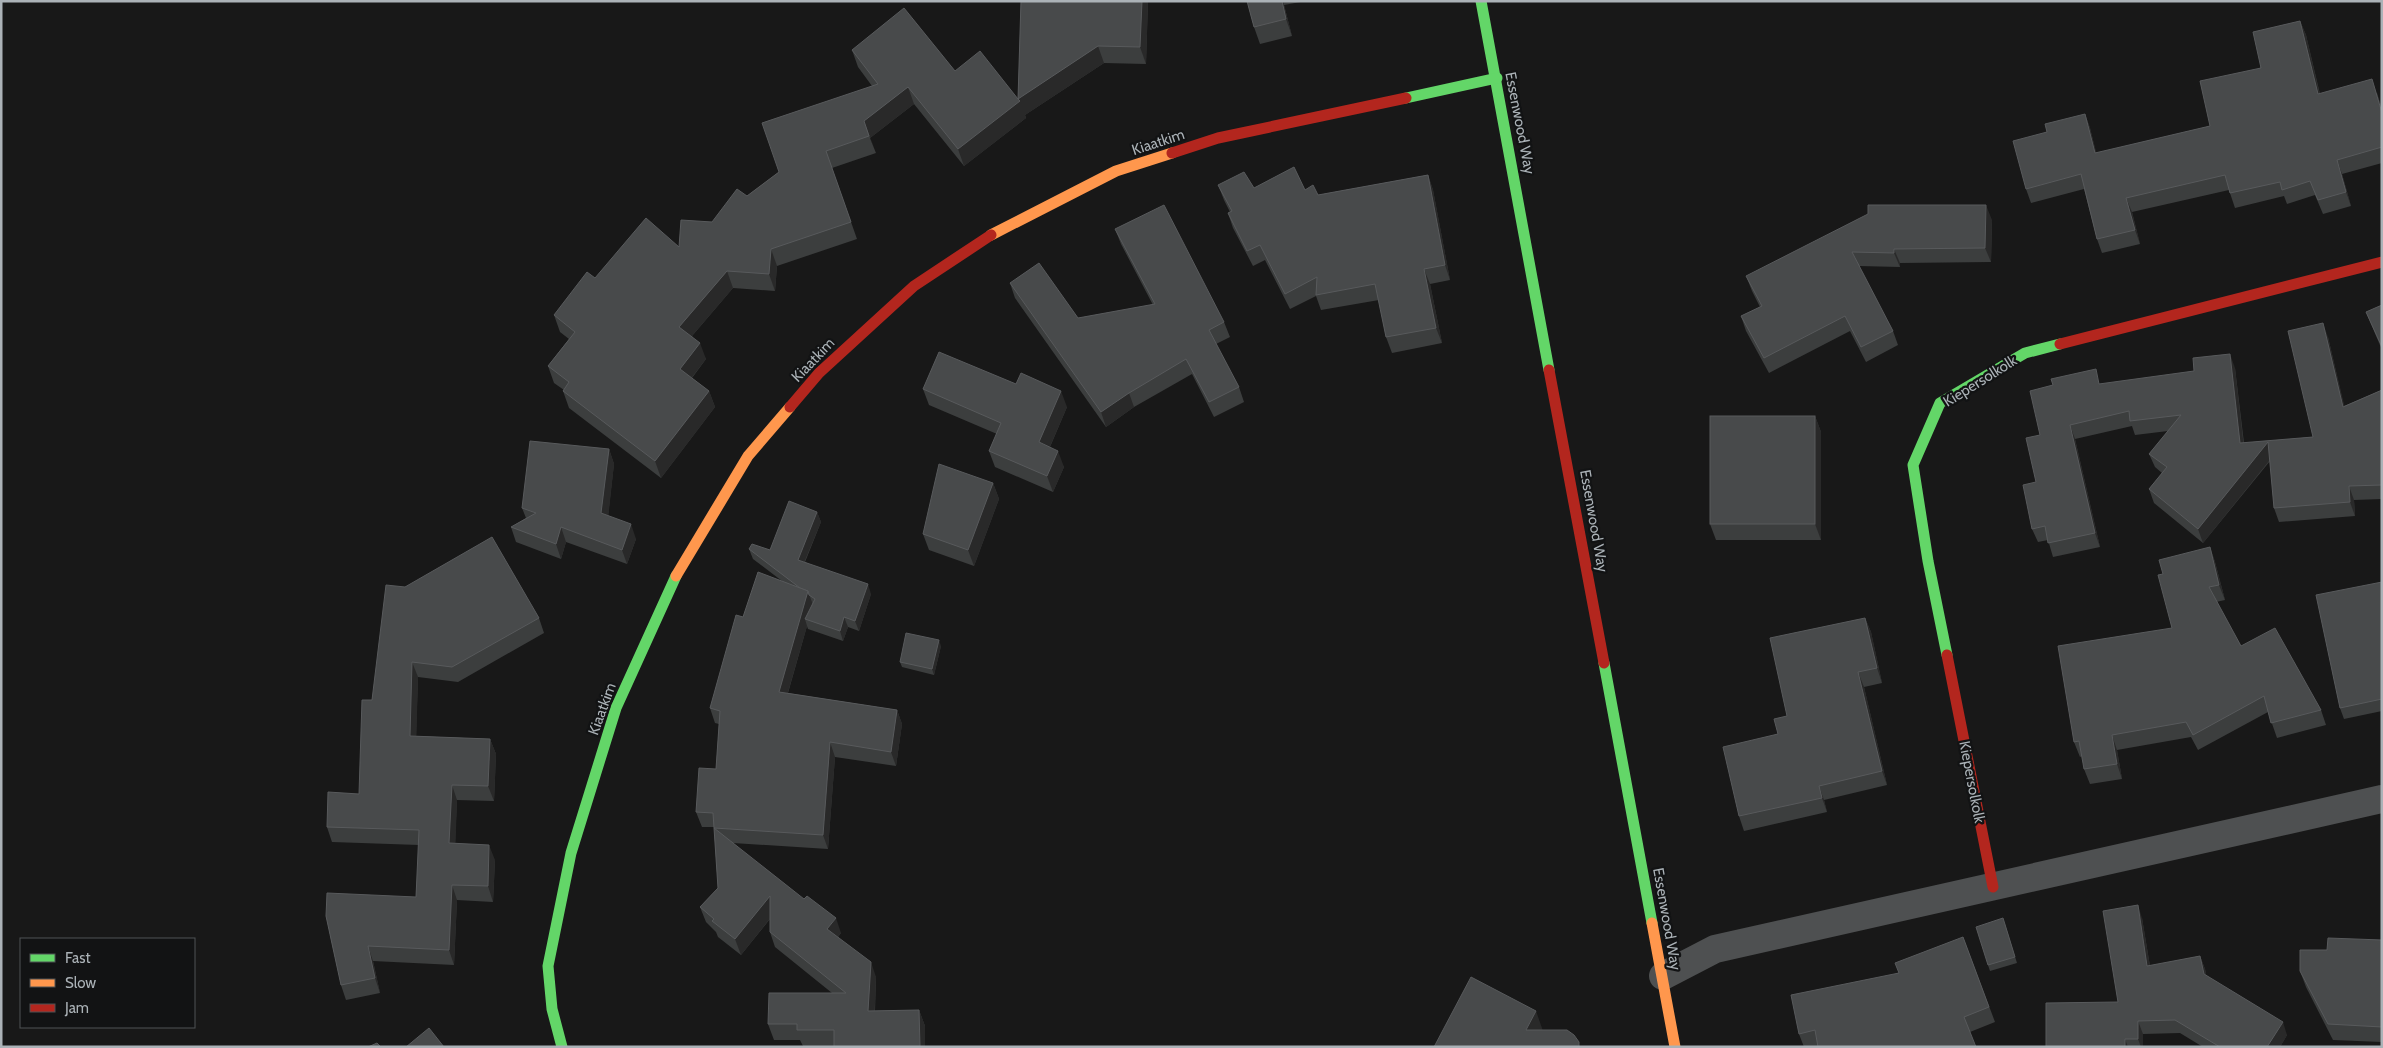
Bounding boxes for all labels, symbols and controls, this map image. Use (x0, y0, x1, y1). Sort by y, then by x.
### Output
street label: Essenwood Way (1501, 70, 1539, 176)
street label: Kiaatkim (1129, 125, 1187, 159)
street label: Kiaatkim (788, 334, 838, 386)
street label: Kiepersolkolk (1940, 351, 2020, 411)
street label: Essenwood Way (1576, 468, 1612, 574)
street label: Kiaatkim (584, 680, 620, 738)
street label: Kiepersolkolk (1955, 739, 1989, 825)
street label: Essenwood Way (1649, 866, 1685, 972)
legend (20, 938, 195, 1028)
text: Fast (65, 949, 90, 967)
text: Slow (65, 974, 96, 992)
text: Jam (64, 999, 89, 1017)

